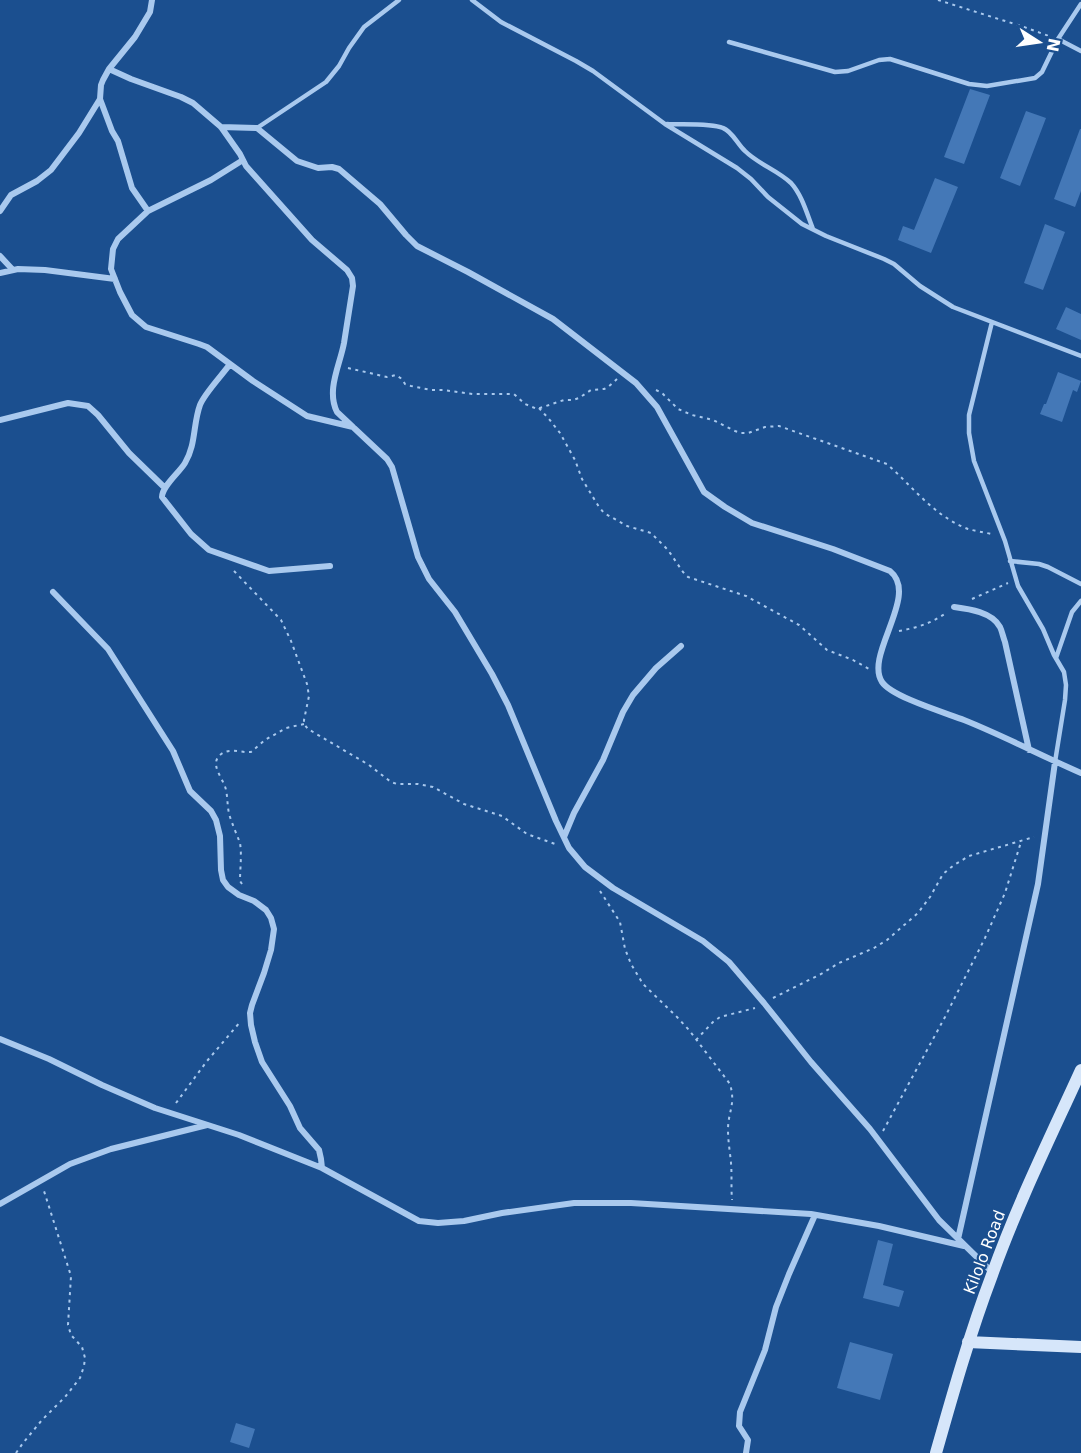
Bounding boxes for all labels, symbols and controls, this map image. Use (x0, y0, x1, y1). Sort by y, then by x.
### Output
north arrow (1009, 12, 1069, 72)
text: N (1042, 36, 1064, 54)
street label: Kilolo Road (960, 1207, 1009, 1297)

